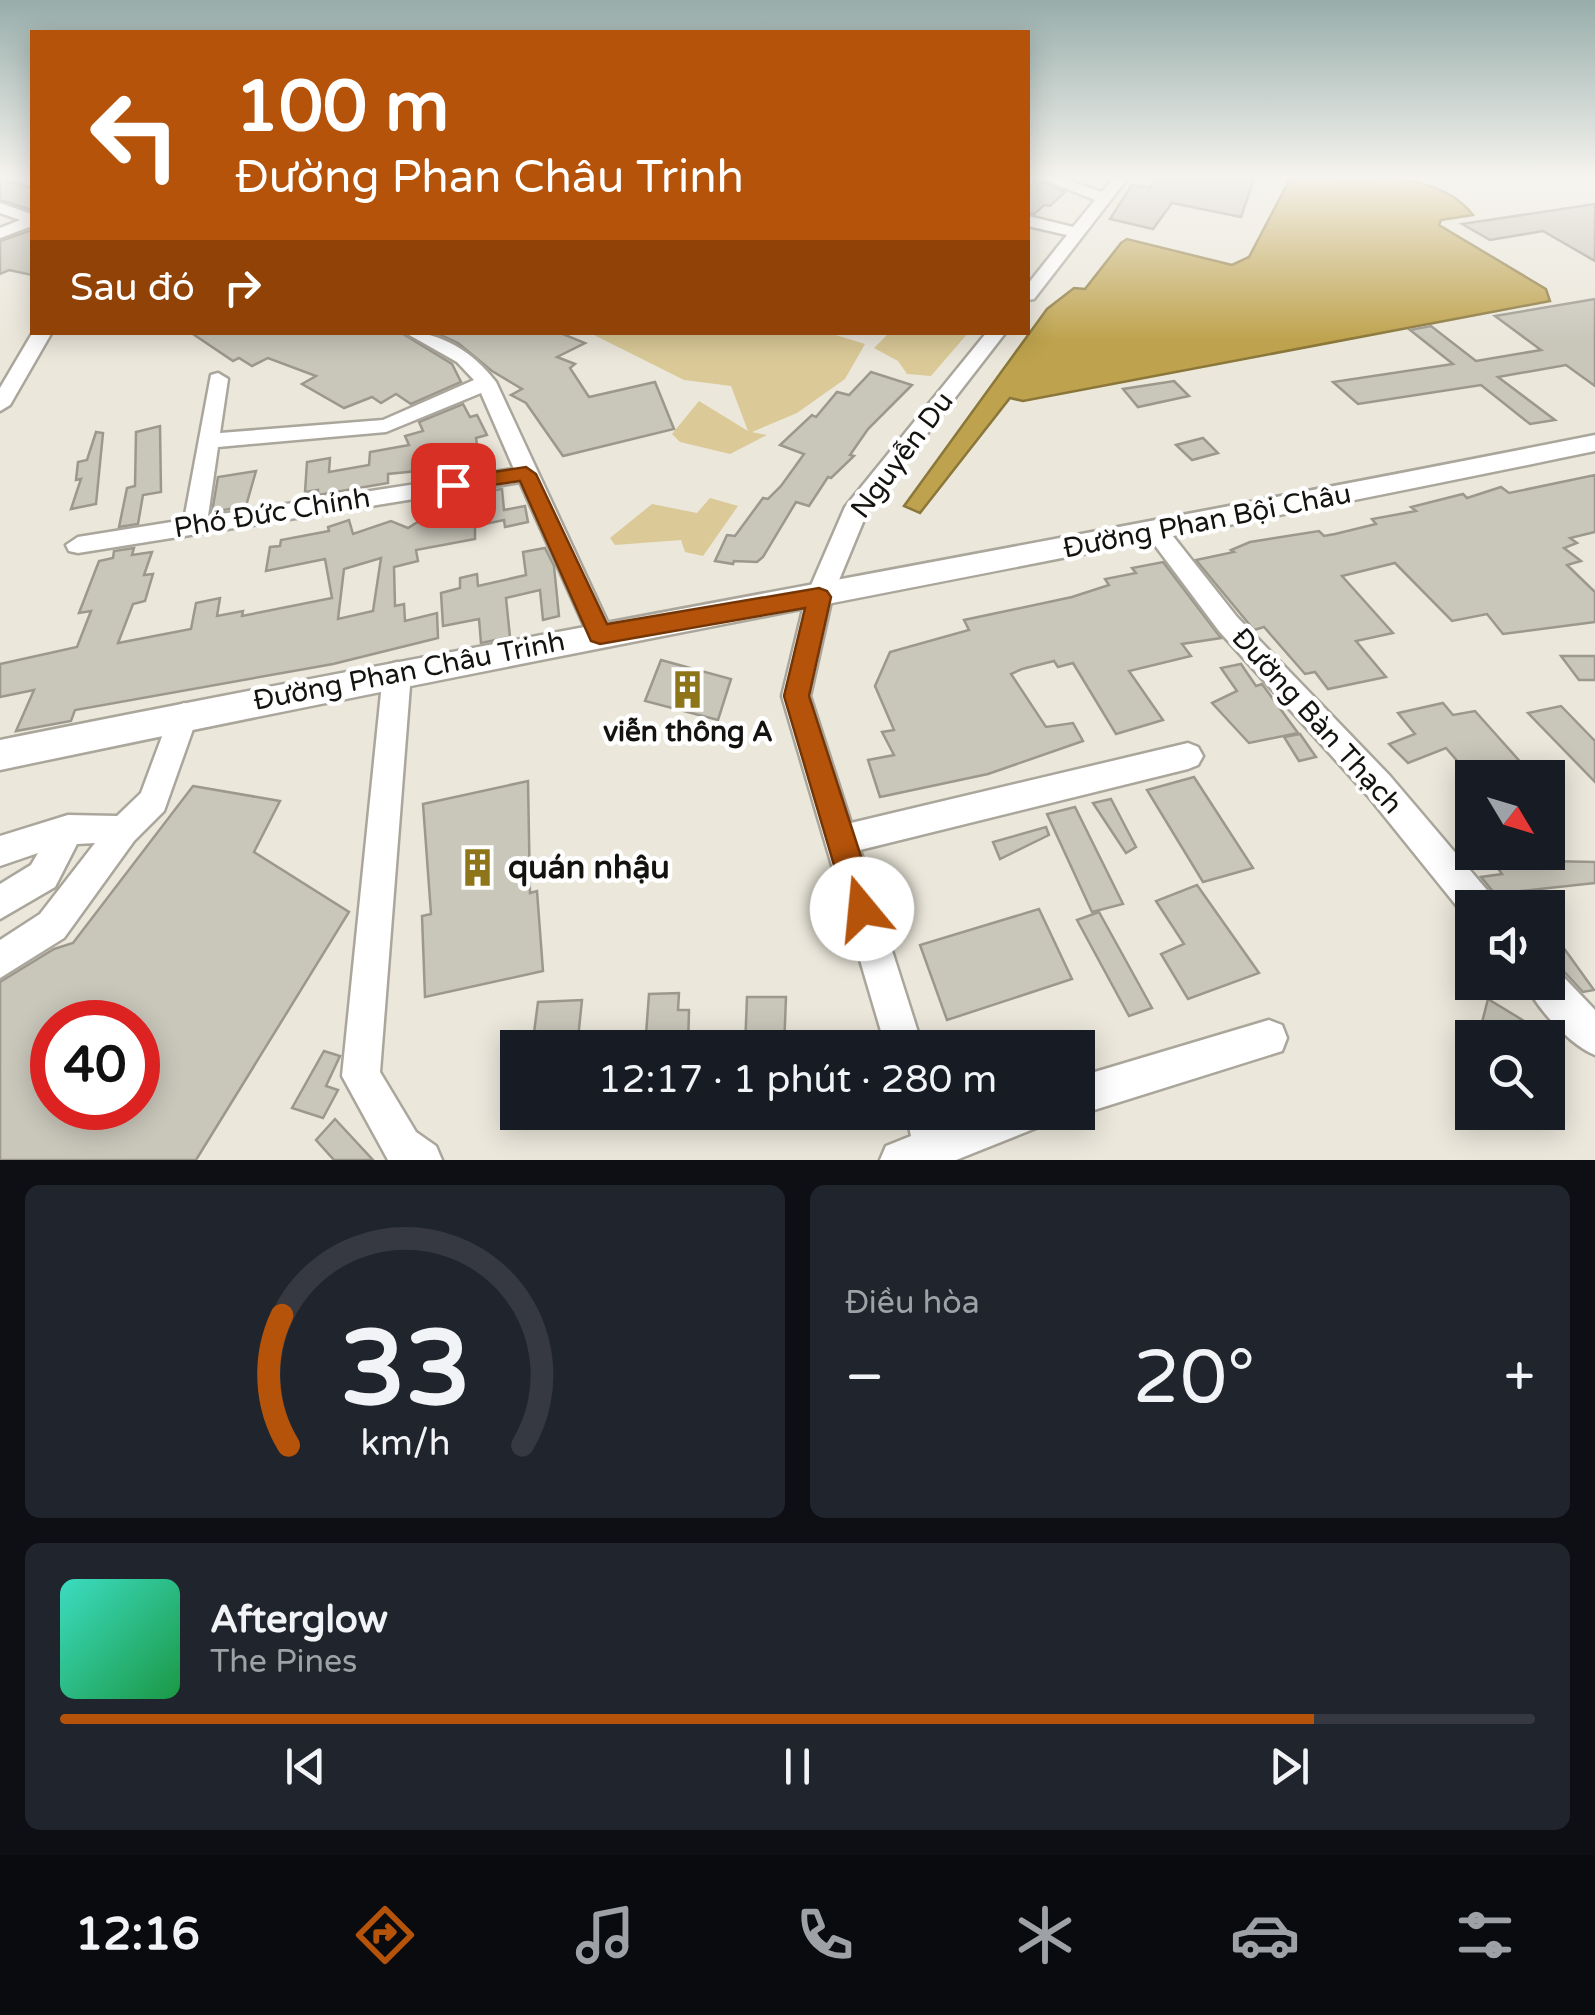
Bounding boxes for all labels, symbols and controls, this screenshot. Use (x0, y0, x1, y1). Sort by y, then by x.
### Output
text: 100 m (235, 66, 449, 150)
icon: left (70, 70, 200, 200)
text: Đường Phan Châu Trinh (235, 151, 744, 205)
icon: right (215, 260, 270, 315)
text: Sau đó (70, 265, 195, 311)
street label: Nguyễn Du (843, 385, 961, 525)
pin (411, 443, 496, 528)
icon: arrive (426, 458, 481, 513)
street label: Đường Phan Bội Châu (1060, 476, 1354, 566)
street label: Phó Đức Chính (172, 481, 372, 545)
street label: Đường Bàn Thạch (1225, 621, 1409, 821)
street label: Đường Phan Châu Trinh (250, 624, 568, 718)
building icon: viễn thông A (667, 669, 709, 711)
place label: viễn thông A (603, 715, 773, 749)
north arrow (1455, 760, 1565, 870)
map controls (1455, 760, 1565, 1130)
building icon: quán nhậu (457, 847, 499, 889)
place label: quán nhậu (508, 849, 670, 887)
position arrow (810, 857, 914, 961)
button: sound (1455, 890, 1565, 1000)
speed limit sign: 40 (30, 1000, 160, 1130)
button: search (1455, 1020, 1565, 1130)
text: 12:17 · 1 phút · 280 m (598, 1057, 997, 1103)
text: Điều hòa (845, 1284, 980, 1322)
text: 33 (340, 1308, 470, 1433)
text: 20° (1133, 1333, 1255, 1423)
text: − (845, 1345, 884, 1411)
text: + (1504, 1345, 1535, 1411)
text: km/h (360, 1422, 450, 1465)
text: Afterglow (210, 1597, 388, 1643)
text: The Pines (210, 1643, 357, 1681)
icon: previous (278, 1739, 333, 1794)
icon: pause (770, 1739, 825, 1794)
icon: next (1262, 1739, 1317, 1794)
icon: directions (350, 1900, 420, 1970)
icon: music (570, 1900, 640, 1970)
icon: phone (790, 1900, 860, 1970)
icon: climate (1010, 1900, 1080, 1970)
icon: car (1230, 1900, 1300, 1970)
icon: filters (1450, 1900, 1520, 1970)
text: 12:16 (75, 1908, 200, 1962)

